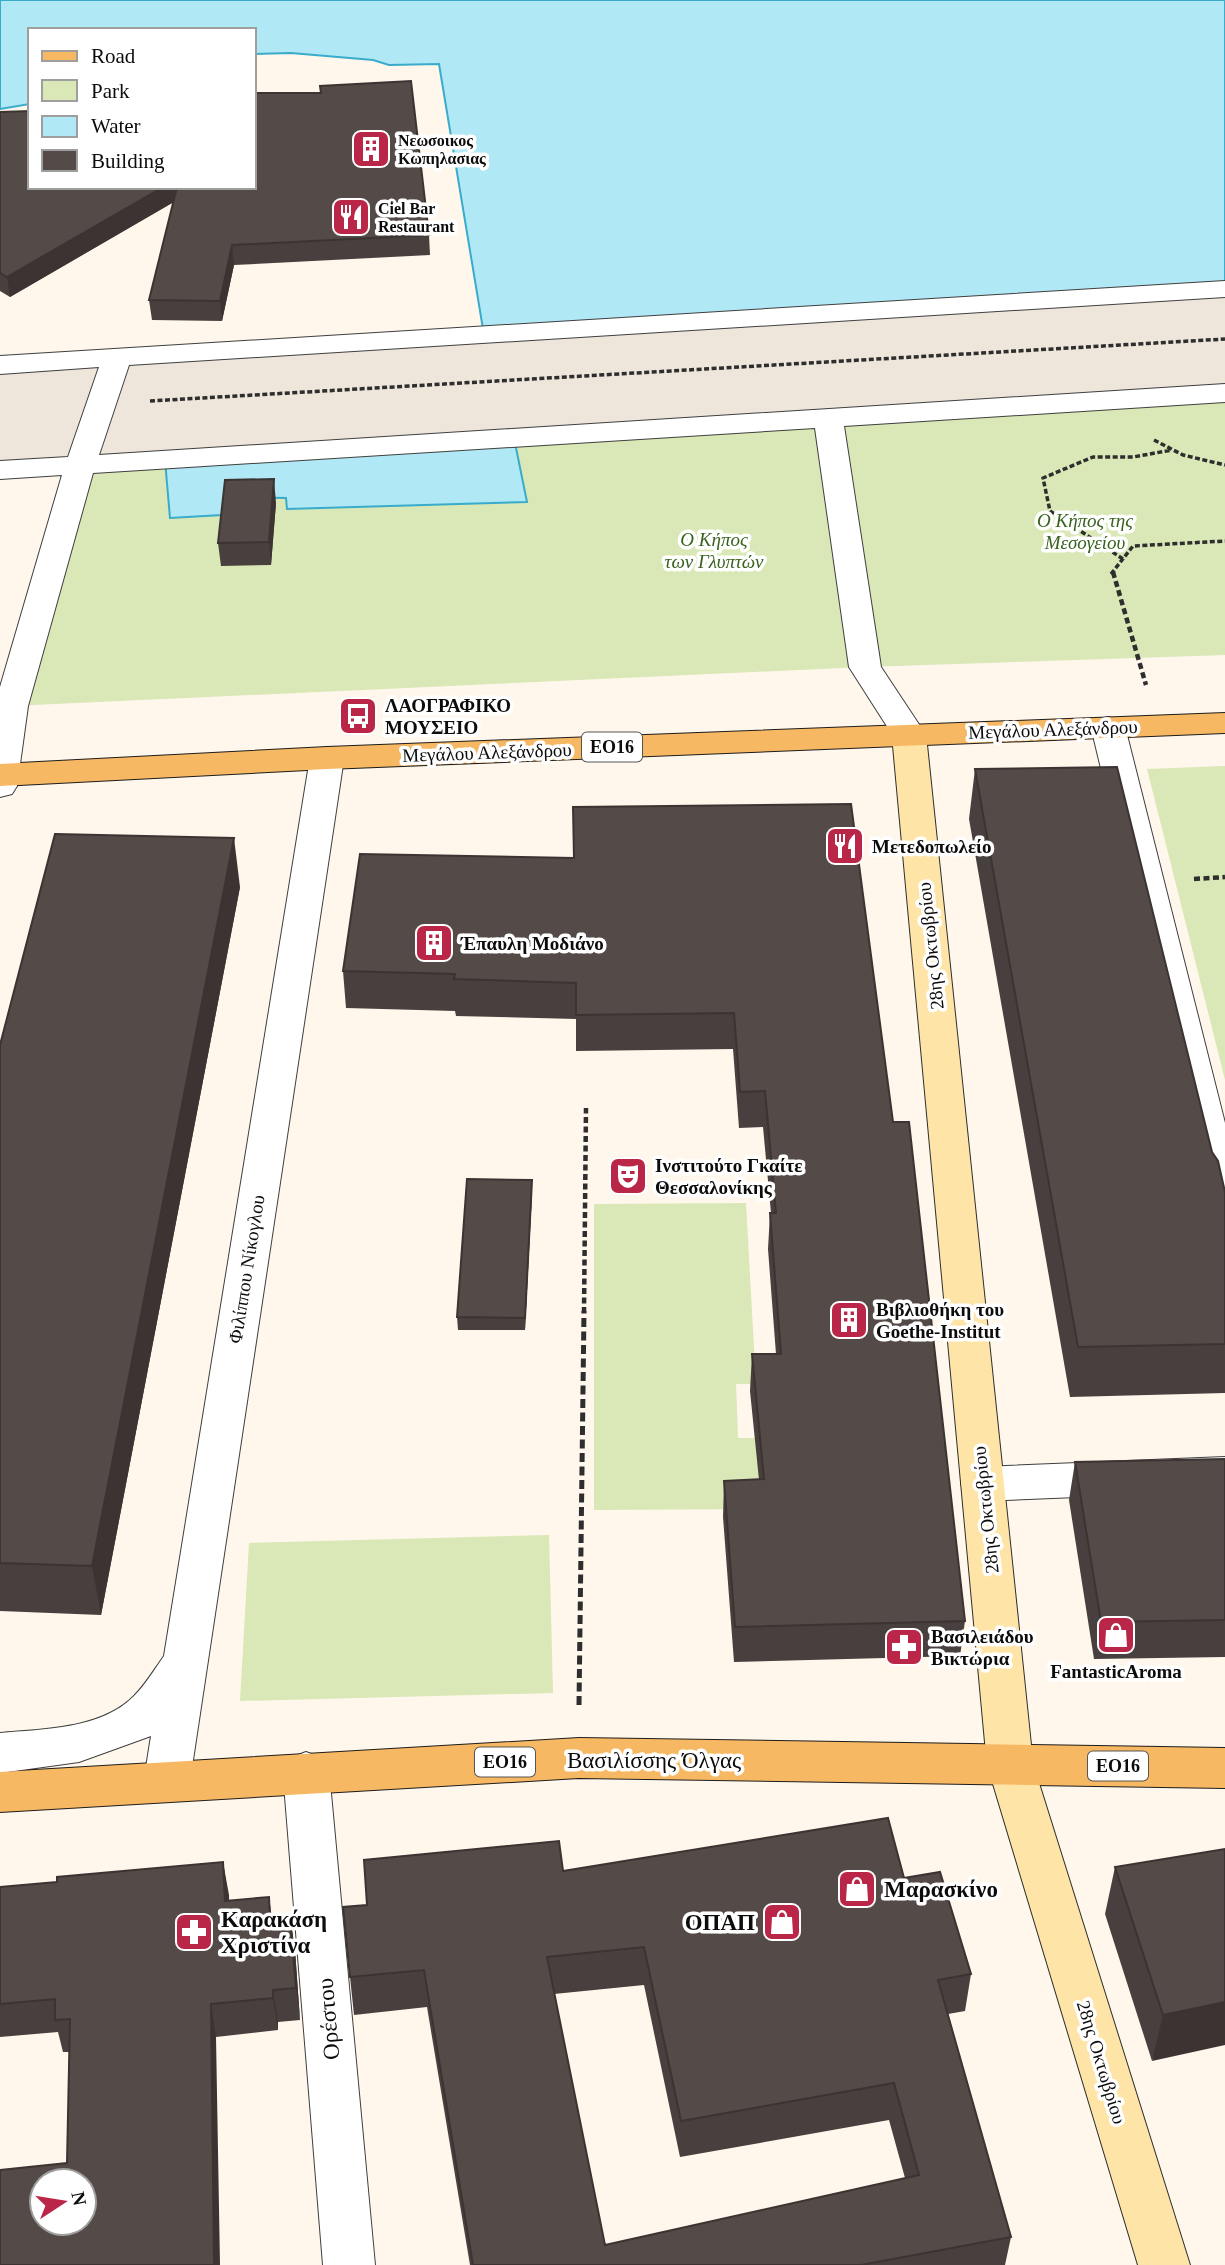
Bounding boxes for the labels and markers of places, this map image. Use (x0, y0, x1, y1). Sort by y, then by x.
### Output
building icon: Νεωσοικος Κωπηλασιας (350, 128, 392, 170)
place label: Νεωσοικος Κωπηλασιας (398, 132, 486, 168)
restaurant icon: Ciel Bar Restaurant (330, 196, 372, 238)
place label: Ciel Bar Restaurant (378, 200, 455, 235)
bus stop icon: ΛΑΟΓΡΑΦΙΚΟ ΜΟΥΣΕΙΟ (337, 695, 379, 737)
place label: ΛΑΟΓΡΑΦΙΚΟ ΜΟΥΣΕΙΟ (385, 695, 511, 738)
restaurant icon: Μετεδοπωλείο (824, 825, 866, 867)
place label: Μετεδοπωλείο (872, 836, 991, 857)
building icon: Έπαυλη Μοδιάνο (413, 922, 455, 964)
place label: Έπαυλη Μοδιάνο (460, 933, 604, 954)
theatre icon: Ινστιτούτο Γκαίτε Θεσσαλονίκης (607, 1155, 649, 1197)
place label: Ινστιτούτο Γκαίτε Θεσσαλονίκης (655, 1155, 802, 1198)
building icon: Βιβλιοθήκη του Goethe-Institut (828, 1299, 870, 1341)
place label: Βιβλιοθήκη του Goethe-Institut (876, 1299, 1004, 1342)
shop icon: FantasticAroma (1095, 1614, 1137, 1656)
pharmacy icon: Βασιλειάδου Βικτώρια (883, 1626, 925, 1668)
place label: Βασιλειάδου Βικτώρια (931, 1626, 1034, 1669)
place label: FantasticAroma (1050, 1661, 1182, 1682)
shop icon: Μαρασκίνο (836, 1868, 878, 1910)
place label: Μαρασκίνο (884, 1877, 998, 1902)
shop icon: ΟΠΑΠ (761, 1901, 803, 1943)
place label: Καρακάση Χριστίνα (221, 1907, 327, 1958)
place label: ΟΠΑΠ (685, 1910, 755, 1935)
pharmacy icon: Καρακάση Χριστίνα (173, 1911, 215, 1953)

